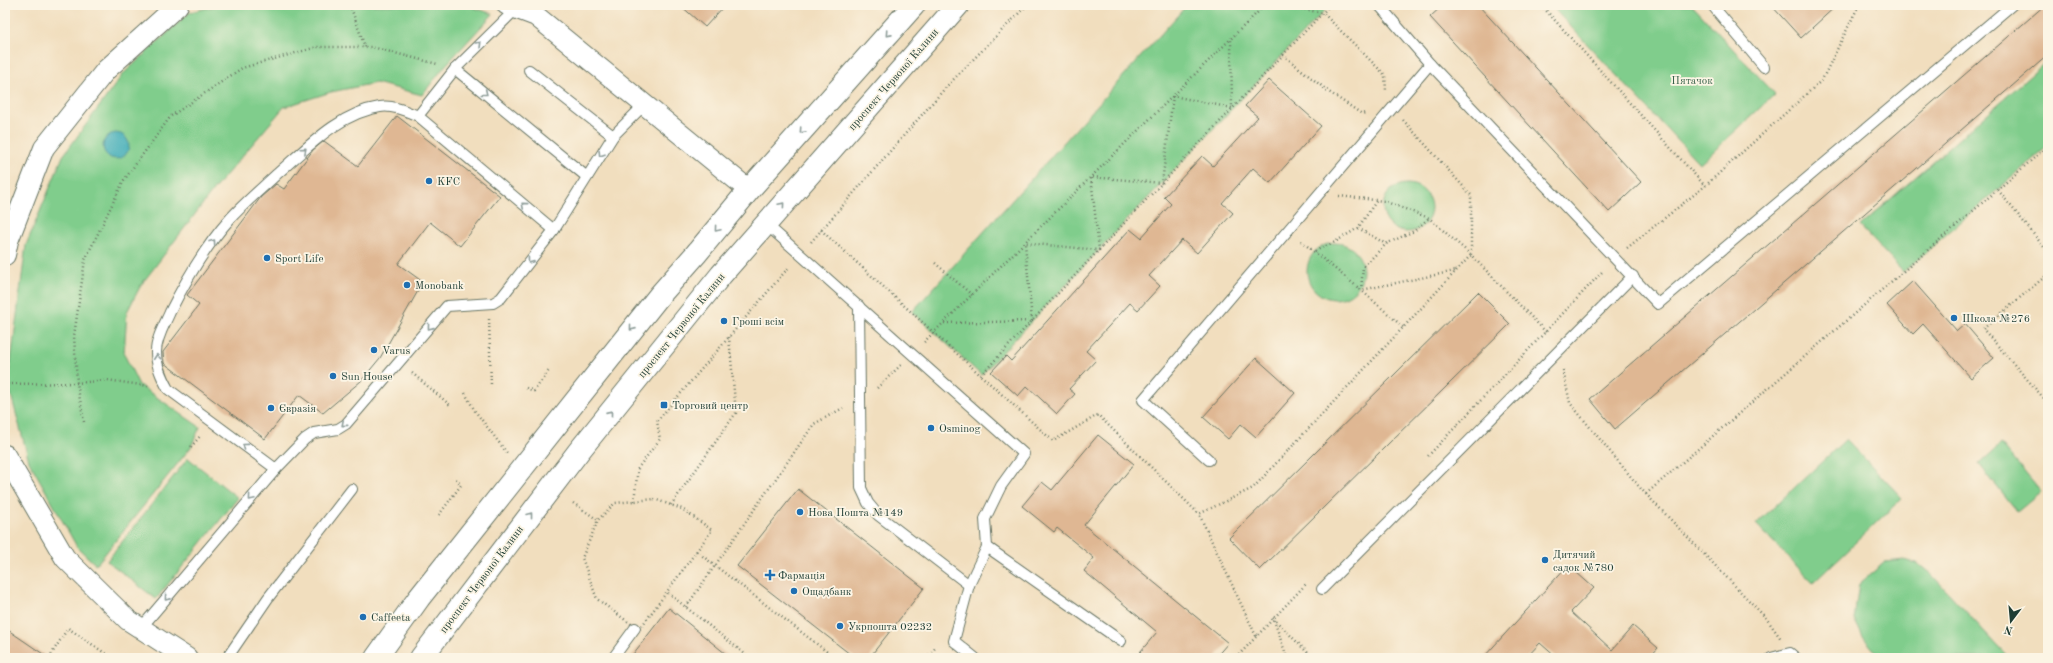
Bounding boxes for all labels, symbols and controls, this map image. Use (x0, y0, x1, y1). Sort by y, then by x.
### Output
street label: проспект Червоної Калини (847, 27, 941, 133)
one-way arrow (886, 29, 893, 37)
one-way arrow (474, 41, 482, 49)
park label: Пятачок (1671, 76, 1713, 87)
one-way arrow (480, 89, 487, 96)
one-way arrow (799, 126, 806, 134)
one-way arrow (300, 148, 307, 155)
one-way arrow (599, 150, 606, 157)
marker: KFC (424, 176, 434, 186)
place label: KFC (437, 177, 460, 188)
one-way arrow (521, 202, 528, 209)
one-way arrow (778, 203, 785, 210)
one-way arrow (714, 225, 721, 232)
one-way arrow (208, 239, 215, 246)
marker: Sport Life (262, 253, 272, 263)
place label: Sport Life (275, 254, 323, 265)
one-way arrow (528, 256, 535, 263)
street label: проспект Червоної Калини (637, 272, 728, 380)
marker: Monobank (402, 280, 412, 290)
place label: Monobank (415, 281, 464, 292)
marker: Школа №276 (1949, 313, 1959, 323)
place label: Школа №276 (1962, 314, 2030, 325)
marker: Гроші всім (719, 316, 729, 326)
place label: Гроші всім (732, 317, 784, 328)
one-way arrow (428, 322, 435, 329)
one-way arrow (630, 324, 637, 331)
marker: Varus (369, 345, 379, 355)
place label: Varus (382, 346, 410, 357)
one-way arrow (152, 354, 161, 360)
marker: Sun House (328, 371, 338, 381)
place label: Sun House (341, 372, 393, 383)
marker: Торговий центр (659, 400, 669, 410)
place label: Торговий центр (672, 401, 748, 412)
marker: Євразія (266, 403, 276, 413)
place label: Євразія (279, 404, 316, 415)
one-way arrow (605, 411, 612, 418)
one-way arrow (342, 420, 349, 427)
marker: Osminog (926, 423, 936, 433)
place label: Osminog (939, 424, 981, 435)
one-way arrow (242, 443, 249, 450)
one-way arrow (248, 494, 255, 501)
marker: Нова Пошта №149 (795, 507, 805, 517)
place label: Нова Пошта №149 (808, 508, 903, 519)
one-way arrow (525, 513, 532, 520)
street label: проспект Червоної Калини (438, 524, 526, 635)
place label: Дитячий садок №780 (1553, 550, 1614, 574)
marker: Дитячий садок №780 (1540, 555, 1550, 565)
marker: Фармація (765, 570, 775, 580)
place label: Фармація (778, 571, 825, 582)
marker: Ощадбанк (789, 586, 799, 596)
place label: Ощадбанк (802, 587, 852, 598)
one-way arrow (164, 593, 171, 600)
north arrow (1991, 601, 2031, 641)
marker: Caffeeta (358, 612, 368, 622)
place label: Caffeeta (371, 613, 411, 624)
marker: Укрпошта 02232 (835, 621, 845, 631)
place label: Укрпошта 02232 (848, 622, 932, 633)
text: N (2003, 623, 2014, 636)

